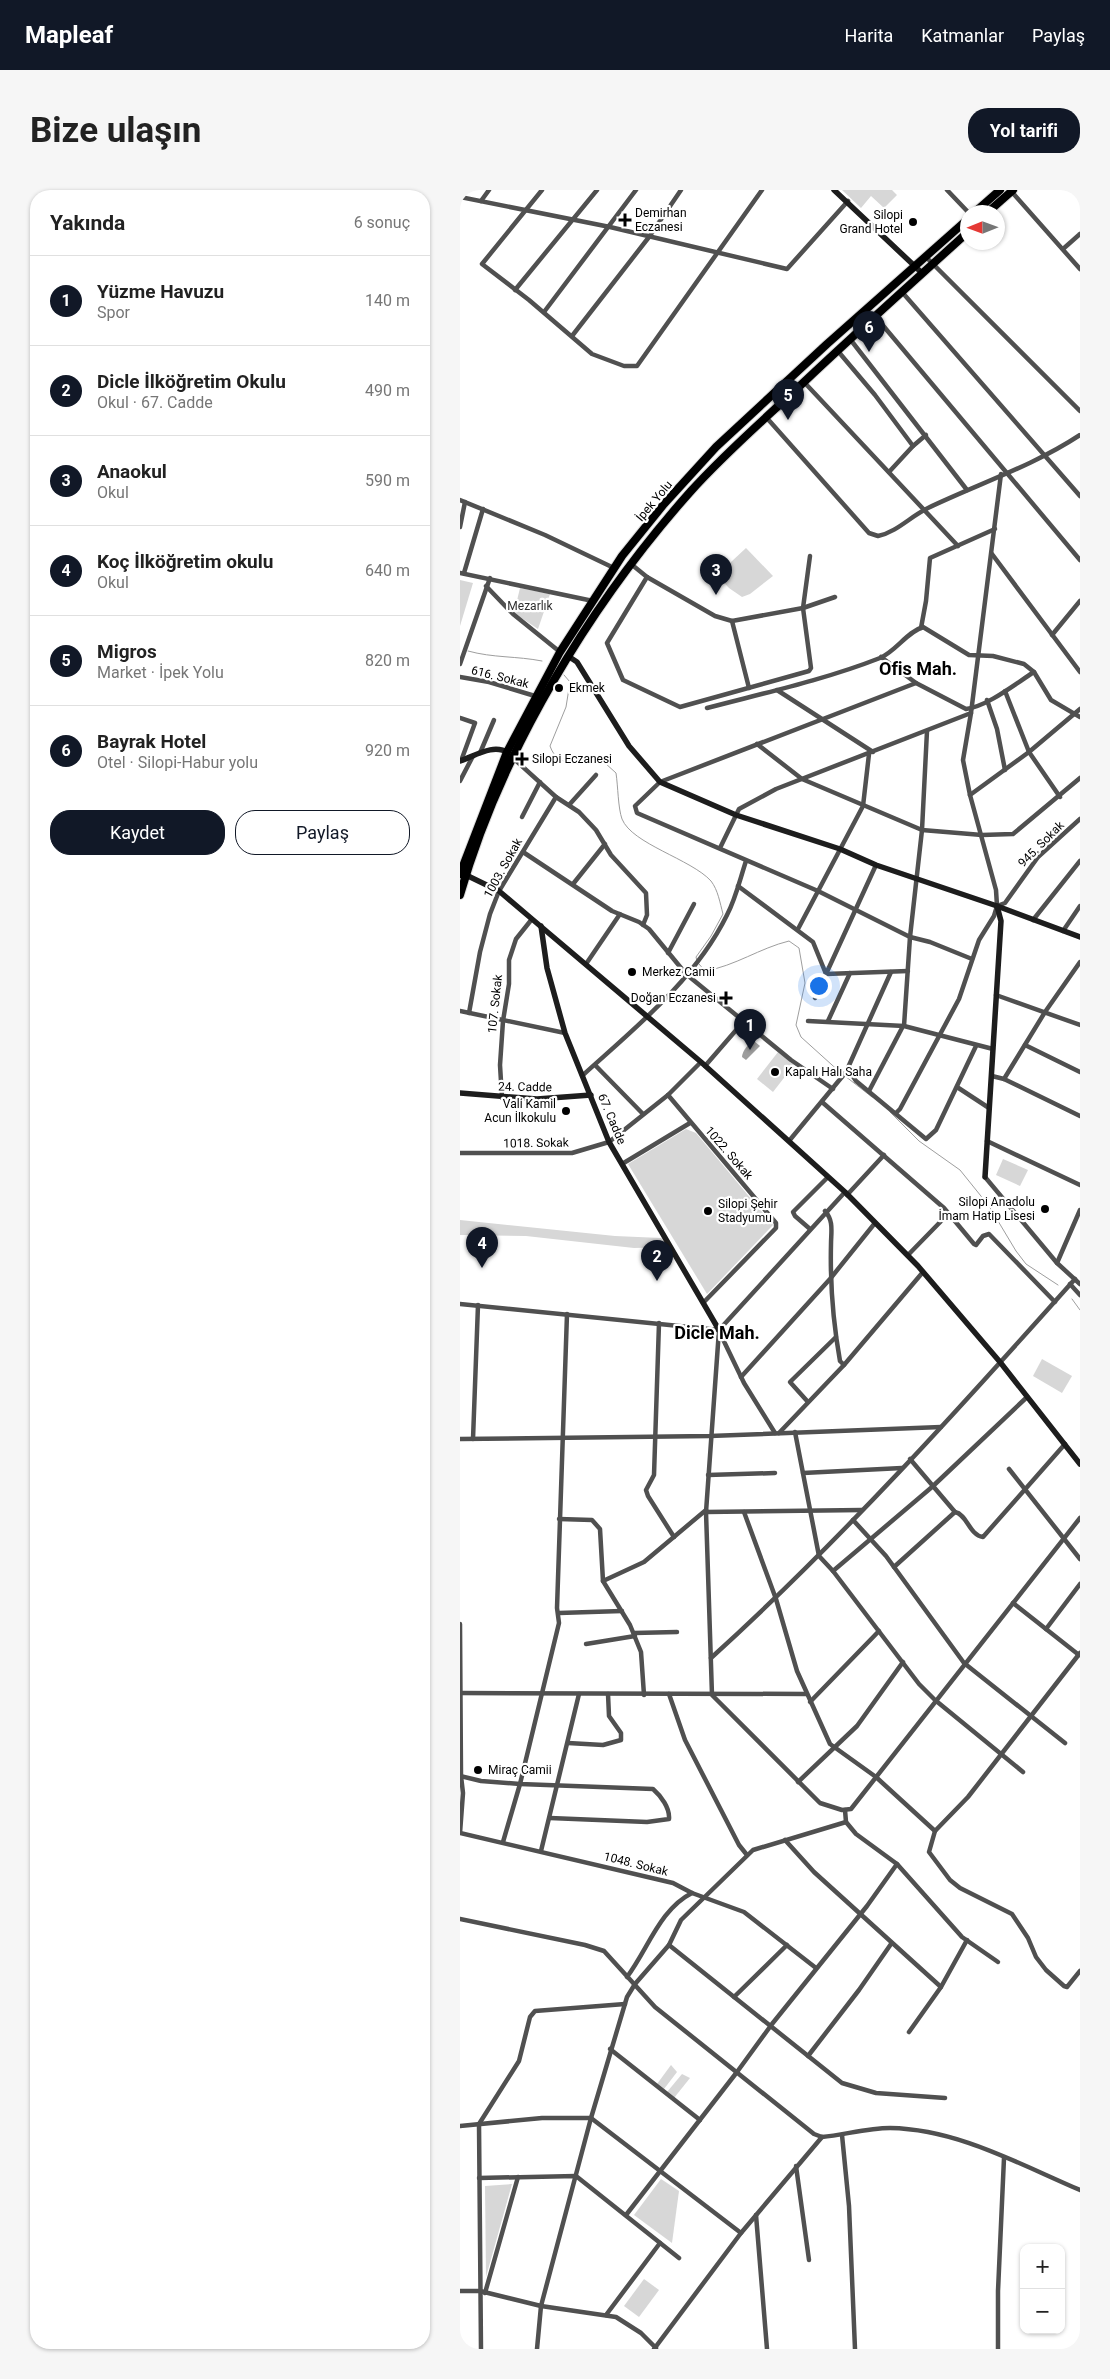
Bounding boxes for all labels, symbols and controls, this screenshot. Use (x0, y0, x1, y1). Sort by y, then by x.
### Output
text: Mapleaf (25, 21, 113, 49)
text: Harita (845, 25, 893, 46)
text: Katmanlar (921, 25, 1004, 46)
text: Paylaş (1032, 25, 1085, 46)
button: Yol tarifi (968, 108, 1080, 153)
text: Bize ulaşın (30, 110, 201, 151)
north arrow (960, 205, 1005, 250)
place label: Demirhan Eczanesi (635, 206, 687, 234)
place label: Silopi Grand Hotel (839, 208, 903, 236)
text: Yakında (50, 211, 125, 235)
text: 6 sonuç (354, 213, 410, 232)
marker: Demirhan Eczanesi (619, 214, 631, 226)
marker: Silopi Grand Hotel (907, 216, 919, 228)
text: Yüzme Havuzu (97, 280, 224, 303)
text: 1 (61, 291, 71, 310)
text: 140 m (365, 291, 410, 310)
text: Spor (97, 303, 130, 322)
pin: 6 (853, 311, 885, 352)
text: Dicle İlköğretim Okulu (97, 370, 286, 393)
pin: 5 (772, 379, 804, 420)
text: 2 (61, 381, 71, 400)
text: 490 m (365, 381, 410, 400)
text: Okul · 67. Cadde (97, 393, 213, 412)
text: Anaokul (97, 460, 167, 483)
text: 3 (61, 471, 71, 490)
text: 590 m (365, 471, 410, 490)
street label: İpek Yolu (632, 477, 675, 524)
text: Okul (97, 483, 129, 502)
text: Koç İlköğretim okulu (97, 550, 273, 573)
pin: 3 (700, 554, 732, 595)
text: 4 (61, 561, 71, 580)
text: 640 m (365, 561, 410, 580)
text: Okul (97, 573, 129, 592)
park label: Mezarlık (507, 599, 554, 613)
text: Migros (97, 640, 157, 663)
text: 5 (61, 651, 71, 670)
text: 820 m (365, 651, 410, 670)
district label: Ofis Mah. (879, 658, 957, 679)
text: Market · İpek Yolu (97, 663, 224, 682)
street label: 616. Sokak (470, 663, 531, 691)
place label: Ekmek (569, 681, 606, 695)
marker: Ekmek (553, 682, 565, 694)
text: Bayrak Hotel (97, 730, 206, 753)
text: 6 (61, 741, 71, 760)
text: 920 m (365, 741, 410, 760)
place label: Silopi Eczanesi (532, 752, 612, 766)
text: Otel · Silopi-Habur yolu (97, 753, 258, 772)
marker: Silopi Eczanesi (516, 753, 528, 765)
button: Kaydet (50, 810, 225, 855)
button: Paylaş (235, 810, 410, 855)
street label: 945. Sokak (1015, 818, 1067, 870)
street label: 1003. Sokak (481, 835, 526, 900)
place label: Merkez Camii (642, 965, 715, 979)
marker: Merkez Camii (626, 966, 638, 978)
street label: 107. Sokak (485, 973, 505, 1034)
your location (806, 973, 832, 999)
place label: Doğan Eczanesi (631, 991, 716, 1005)
marker: Doğan Eczanesi (720, 992, 732, 1004)
pin: 1 (734, 1009, 766, 1050)
place label: Kapalı Halı Saha (785, 1065, 872, 1079)
marker: Kapalı Halı Saha (769, 1066, 781, 1078)
street label: 24. Cadde (498, 1080, 552, 1094)
street label: 67. Cadde (595, 1091, 629, 1147)
place label: Vali Kamil Acun İlkokulu (484, 1097, 556, 1125)
marker: Vali Kamil Acun İlkokulu (560, 1105, 572, 1117)
street label: 1022. Sokak (702, 1124, 756, 1183)
street label: 1018. Sokak (503, 1135, 570, 1151)
place label: Silopi Anadolu İmam Hatip Lisesi (938, 1195, 1035, 1223)
place label: Silopi Şehir Stadyumu (718, 1197, 778, 1225)
marker: Silopi Anadolu İmam Hatip Lisesi (1039, 1203, 1051, 1215)
marker: Silopi Şehir Stadyumu (702, 1205, 714, 1217)
pin: 4 (466, 1227, 498, 1268)
pin: 2 (641, 1240, 673, 1281)
district label: Dicle Mah. (674, 1322, 760, 1343)
place label: Miraç Camii (488, 1763, 552, 1777)
marker: Miraç Camii (472, 1764, 484, 1776)
street label: 1048. Sokak (602, 1849, 670, 1879)
map controls (1020, 2244, 1065, 2334)
button: + (1020, 2244, 1065, 2289)
button: − (1020, 2289, 1065, 2334)

